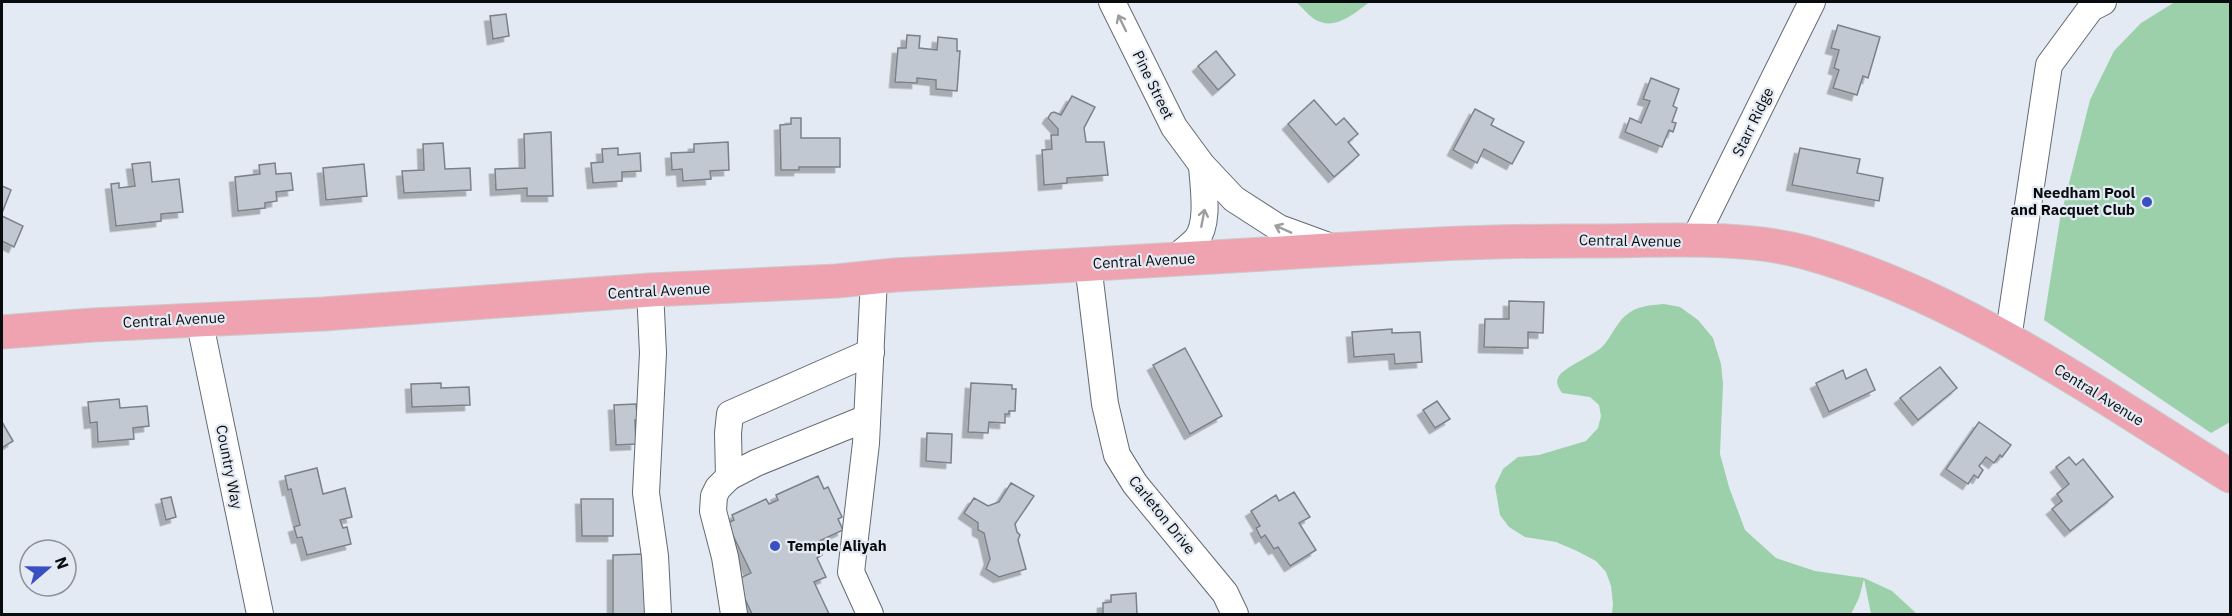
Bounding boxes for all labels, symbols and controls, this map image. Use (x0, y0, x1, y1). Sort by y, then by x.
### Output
one-way arrow (1116, 14, 1128, 32)
street label: Pine Street (1129, 47, 1178, 122)
street label: Starr Ridge (1728, 84, 1777, 159)
place label: Needham Pool and Racquet Club (2011, 183, 2135, 219)
marker: Needham Pool and Racquet Club (2140, 195, 2154, 209)
one-way arrow (1198, 208, 1209, 228)
one-way arrow (1274, 222, 1292, 234)
street label: Central Avenue (1579, 230, 1681, 251)
street label: Central Avenue (1092, 248, 1196, 273)
street label: Central Avenue (607, 278, 711, 303)
street label: Central Avenue (122, 307, 226, 332)
street label: Central Avenue (2051, 359, 2148, 430)
street label: Country Way (212, 423, 247, 511)
street label: Carleton Drive (1125, 472, 1200, 558)
place label: Temple Aliyah (787, 536, 887, 555)
north arrow (18, 538, 78, 598)
marker: Temple Aliyah (768, 539, 782, 553)
text: N (51, 554, 73, 572)

